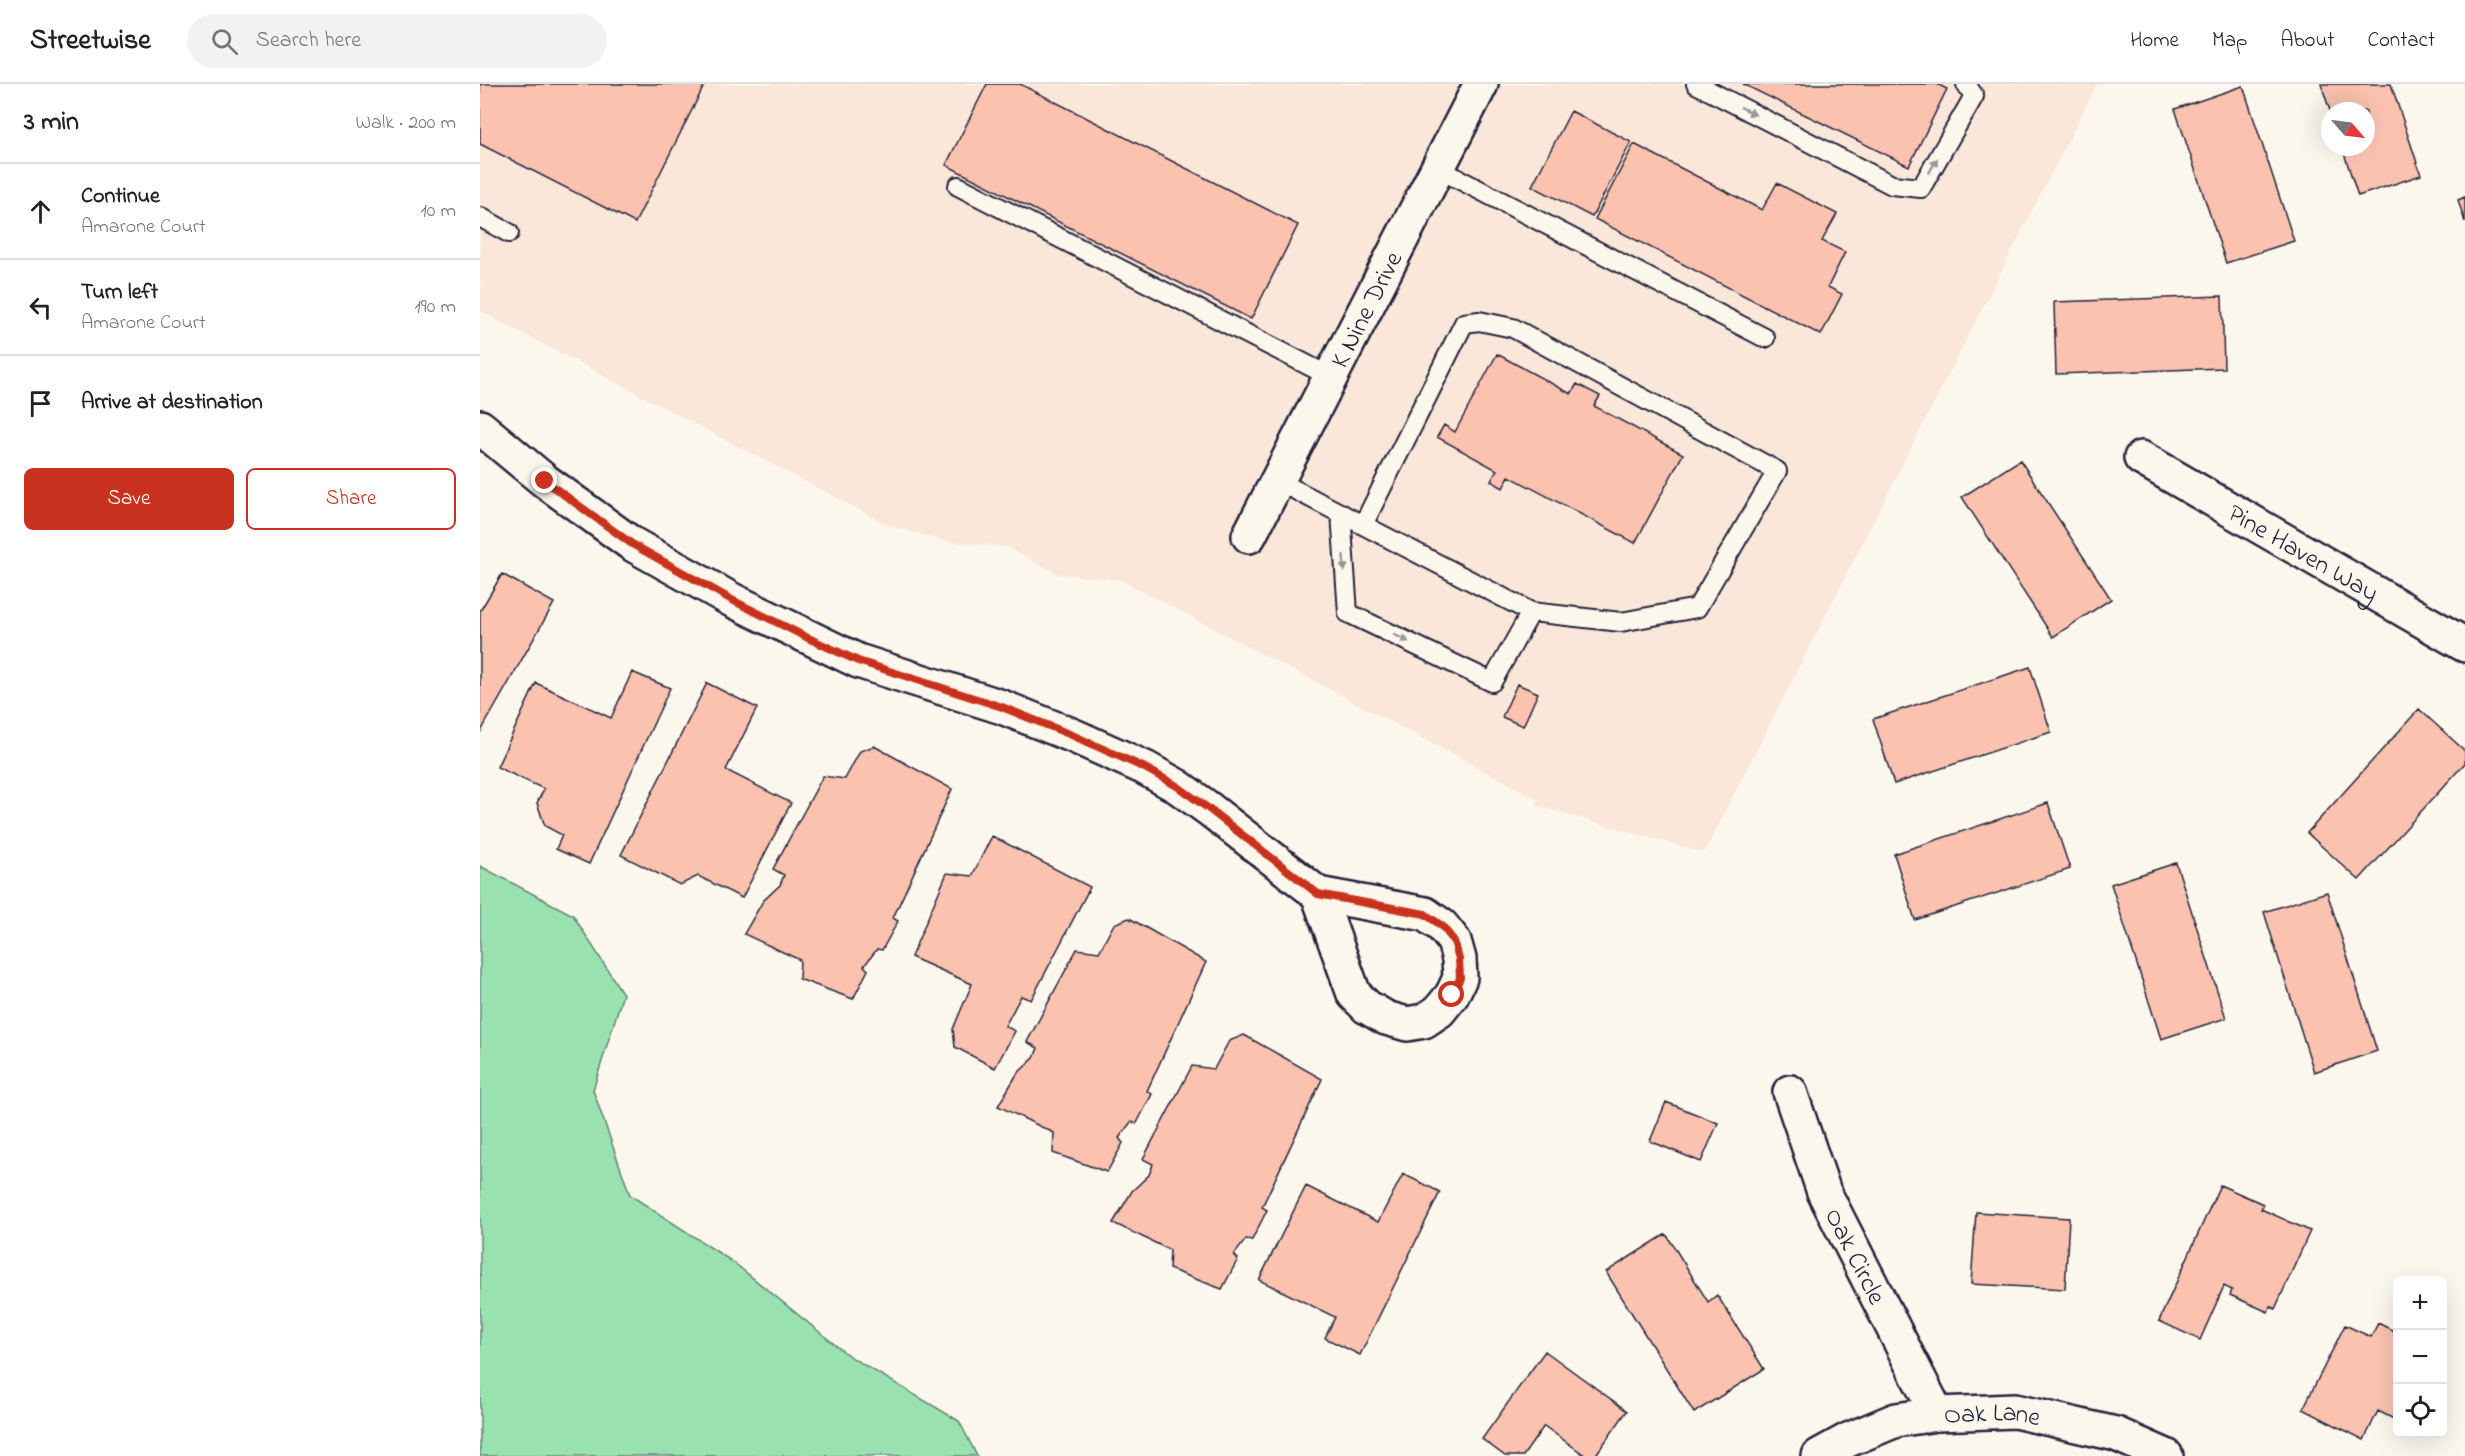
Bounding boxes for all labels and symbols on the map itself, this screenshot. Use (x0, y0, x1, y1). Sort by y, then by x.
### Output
north arrow (2321, 102, 2375, 156)
one-way arrow (1740, 106, 1757, 116)
one-way arrow (1928, 158, 1939, 174)
street label: K Nine Drive (1322, 245, 1414, 376)
route end (531, 467, 557, 493)
street label: Pine Haven Way (2220, 496, 2385, 613)
one-way arrow (1340, 553, 1349, 572)
one-way arrow (1392, 634, 1409, 643)
route start (1438, 981, 1464, 1007)
street label: Oak Circle (1813, 1202, 1894, 1312)
street label: Oak Lane (1943, 1395, 2044, 1438)

